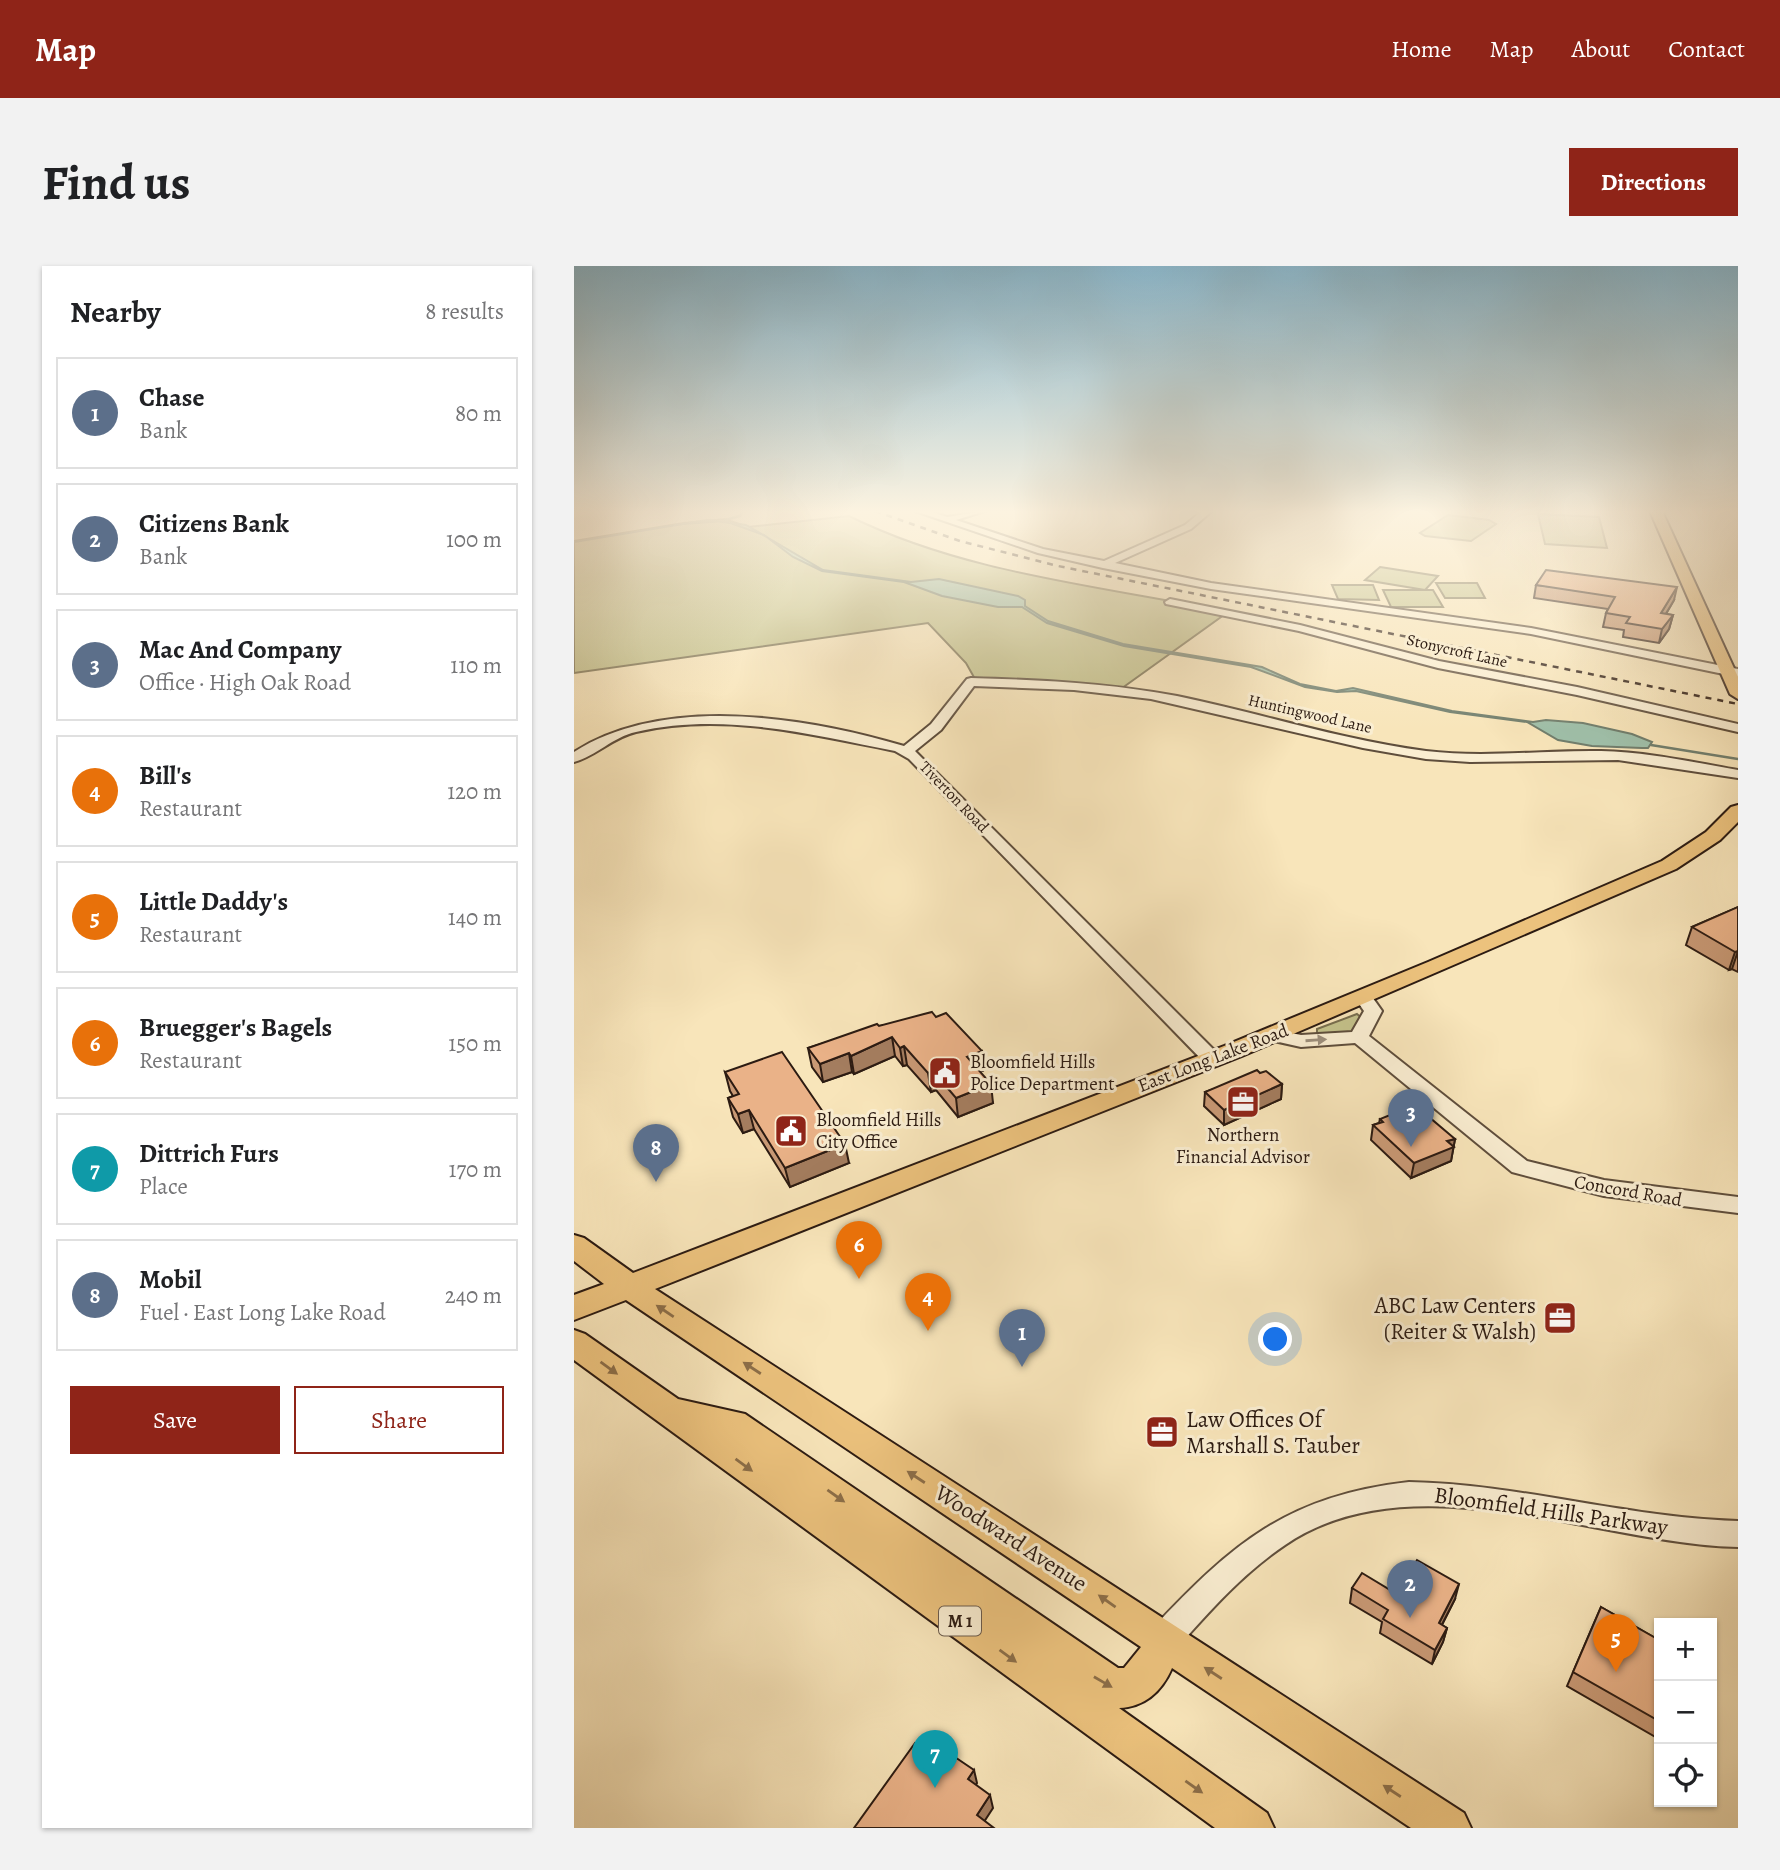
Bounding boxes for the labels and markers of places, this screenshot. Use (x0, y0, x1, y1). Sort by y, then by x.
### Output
place label: Bloomfield Hills Police Department (970, 1049, 1114, 1097)
public building icon: Bloomfield Hills Police Department (926, 1054, 964, 1092)
office icon: Northern Financial Advisor (1224, 1083, 1262, 1121)
pin: 3 (1388, 1089, 1434, 1147)
place label: Bloomfield Hills City Office (816, 1107, 941, 1155)
public building icon: Bloomfield Hills City Office (772, 1112, 810, 1150)
place label: Northern Financial Advisor (1176, 1122, 1310, 1170)
pin: 8 (633, 1124, 679, 1182)
pin: 6 (836, 1221, 882, 1279)
pin: 4 (905, 1273, 951, 1331)
place label: ABC Law Centers (Reiter & Walsh) (1373, 1290, 1536, 1347)
office icon: ABC Law Centers (Reiter & Walsh) (1541, 1299, 1579, 1337)
pin: 1 (999, 1309, 1045, 1367)
place label: Law Offices Of Marshall S. Tauber (1186, 1404, 1360, 1461)
office icon: Law Offices Of Marshall S. Tauber (1143, 1413, 1181, 1451)
pin: 2 (1387, 1560, 1433, 1618)
pin: 5 (1593, 1614, 1639, 1672)
pin: 7 (912, 1730, 958, 1788)

